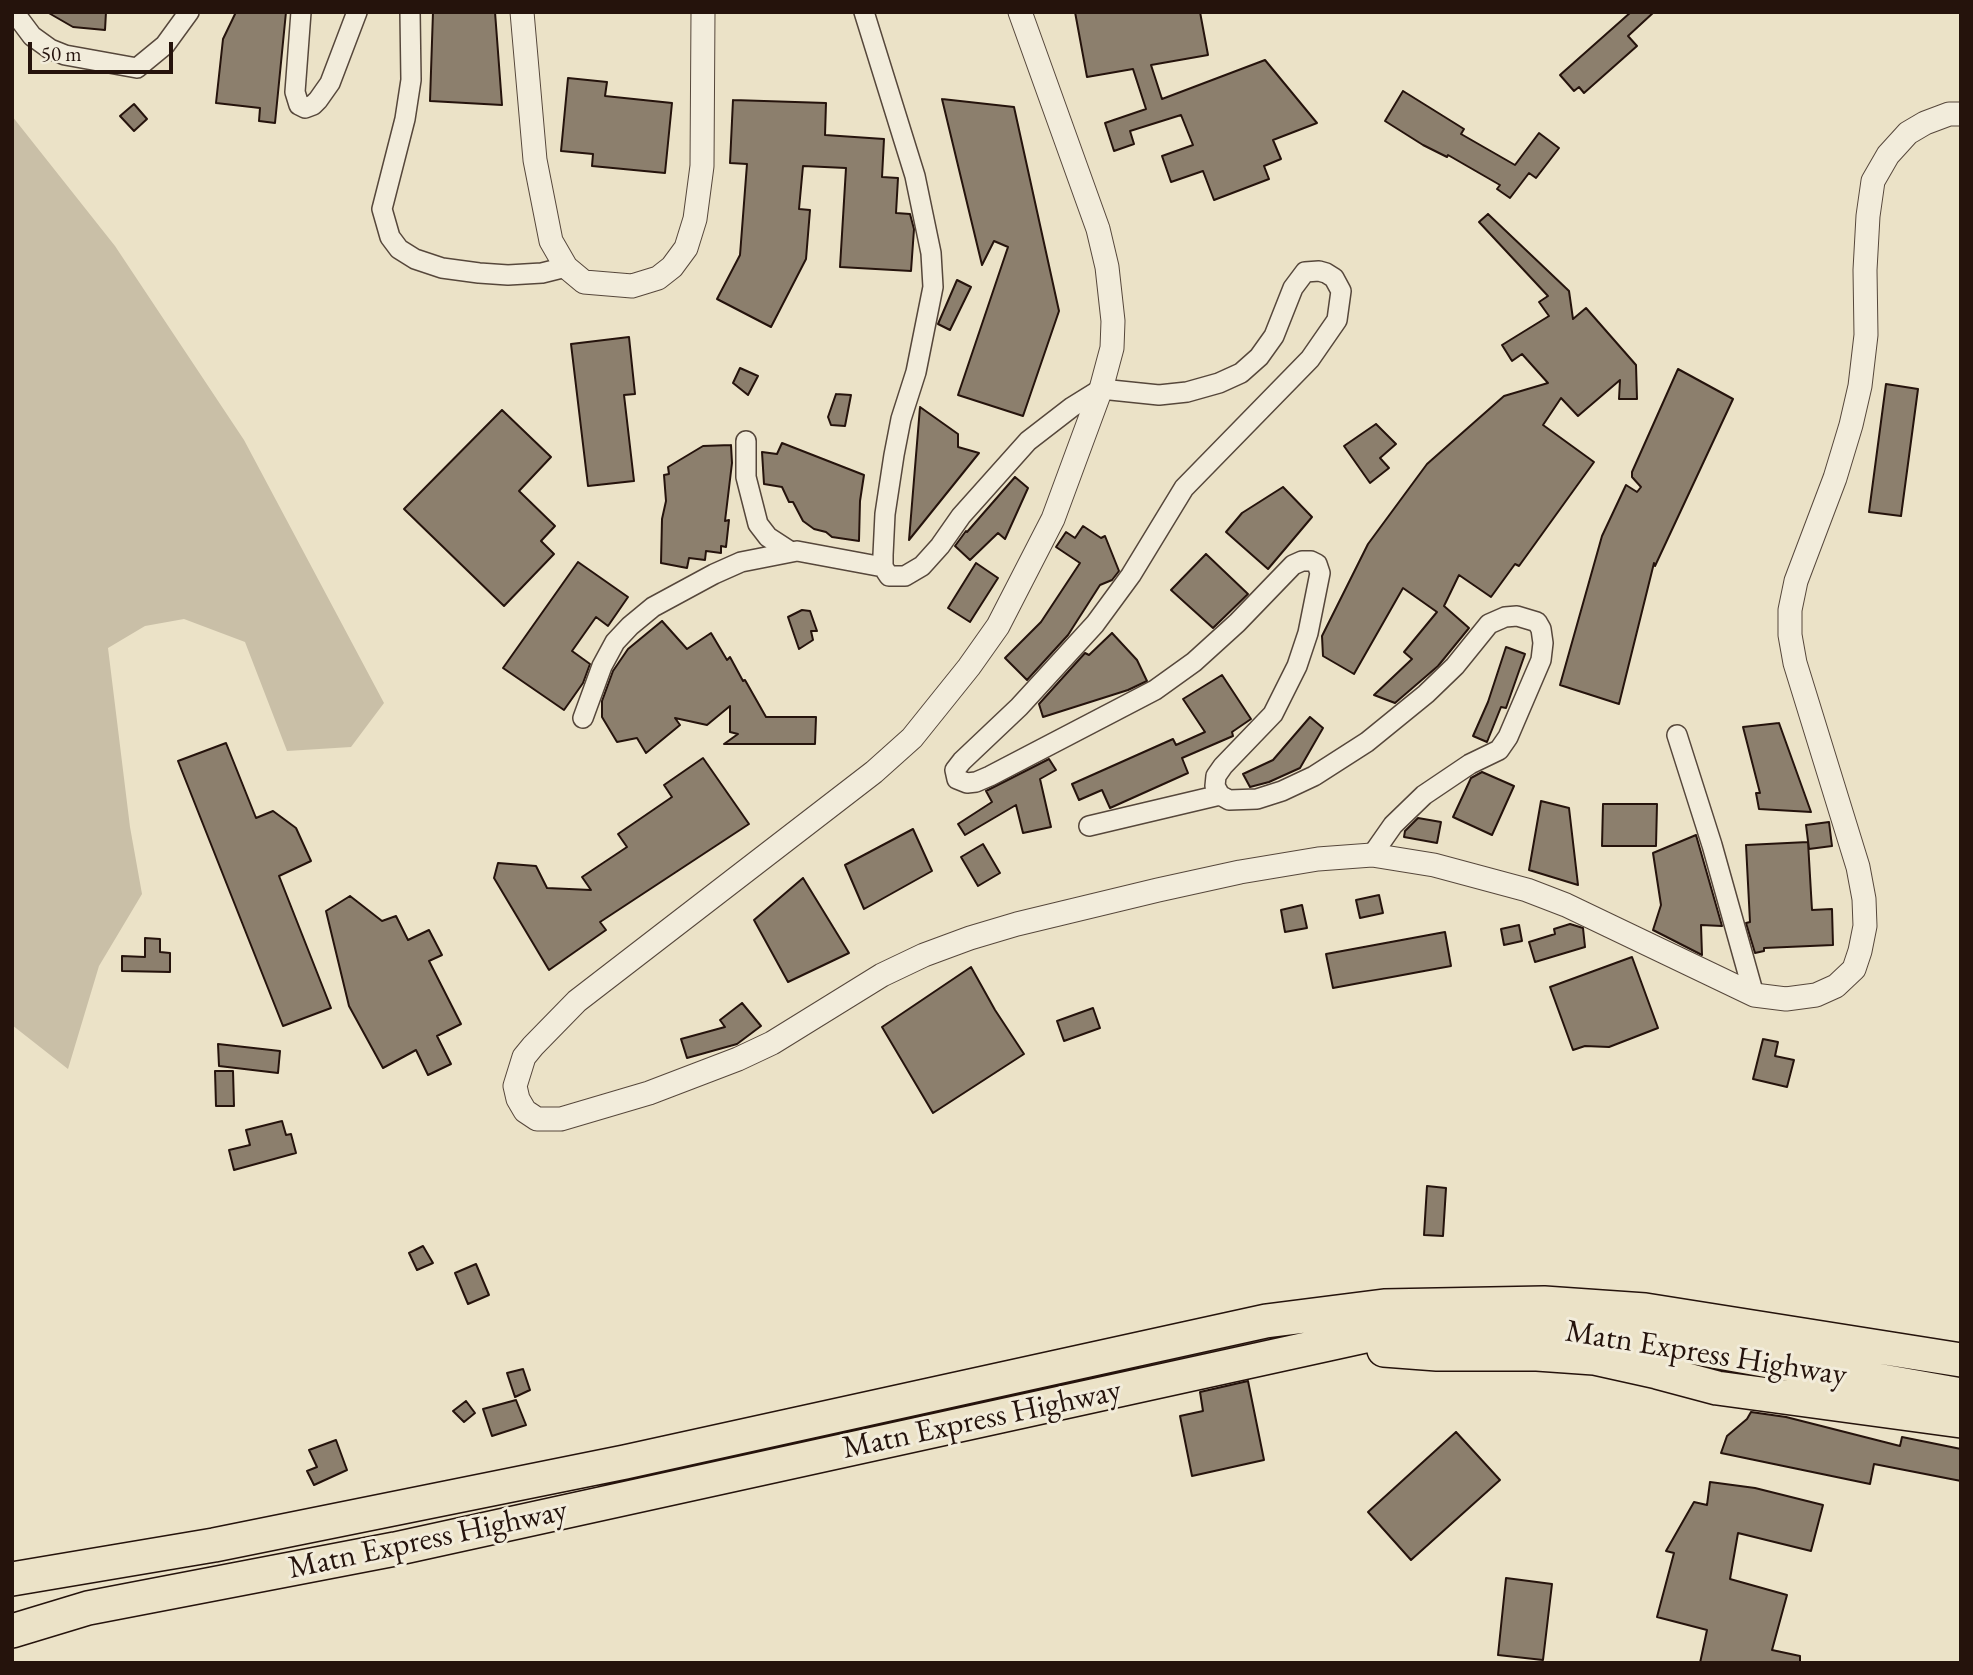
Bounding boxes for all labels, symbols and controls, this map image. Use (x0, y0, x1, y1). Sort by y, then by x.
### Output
scale bar (32, 28, 177, 72)
text: 50 m (41, 40, 82, 67)
street label: Matn Express Highway (1563, 1313, 1849, 1395)
street label: Matn Express Highway (839, 1372, 1125, 1468)
street label: Matn Express Highway (285, 1492, 571, 1588)

